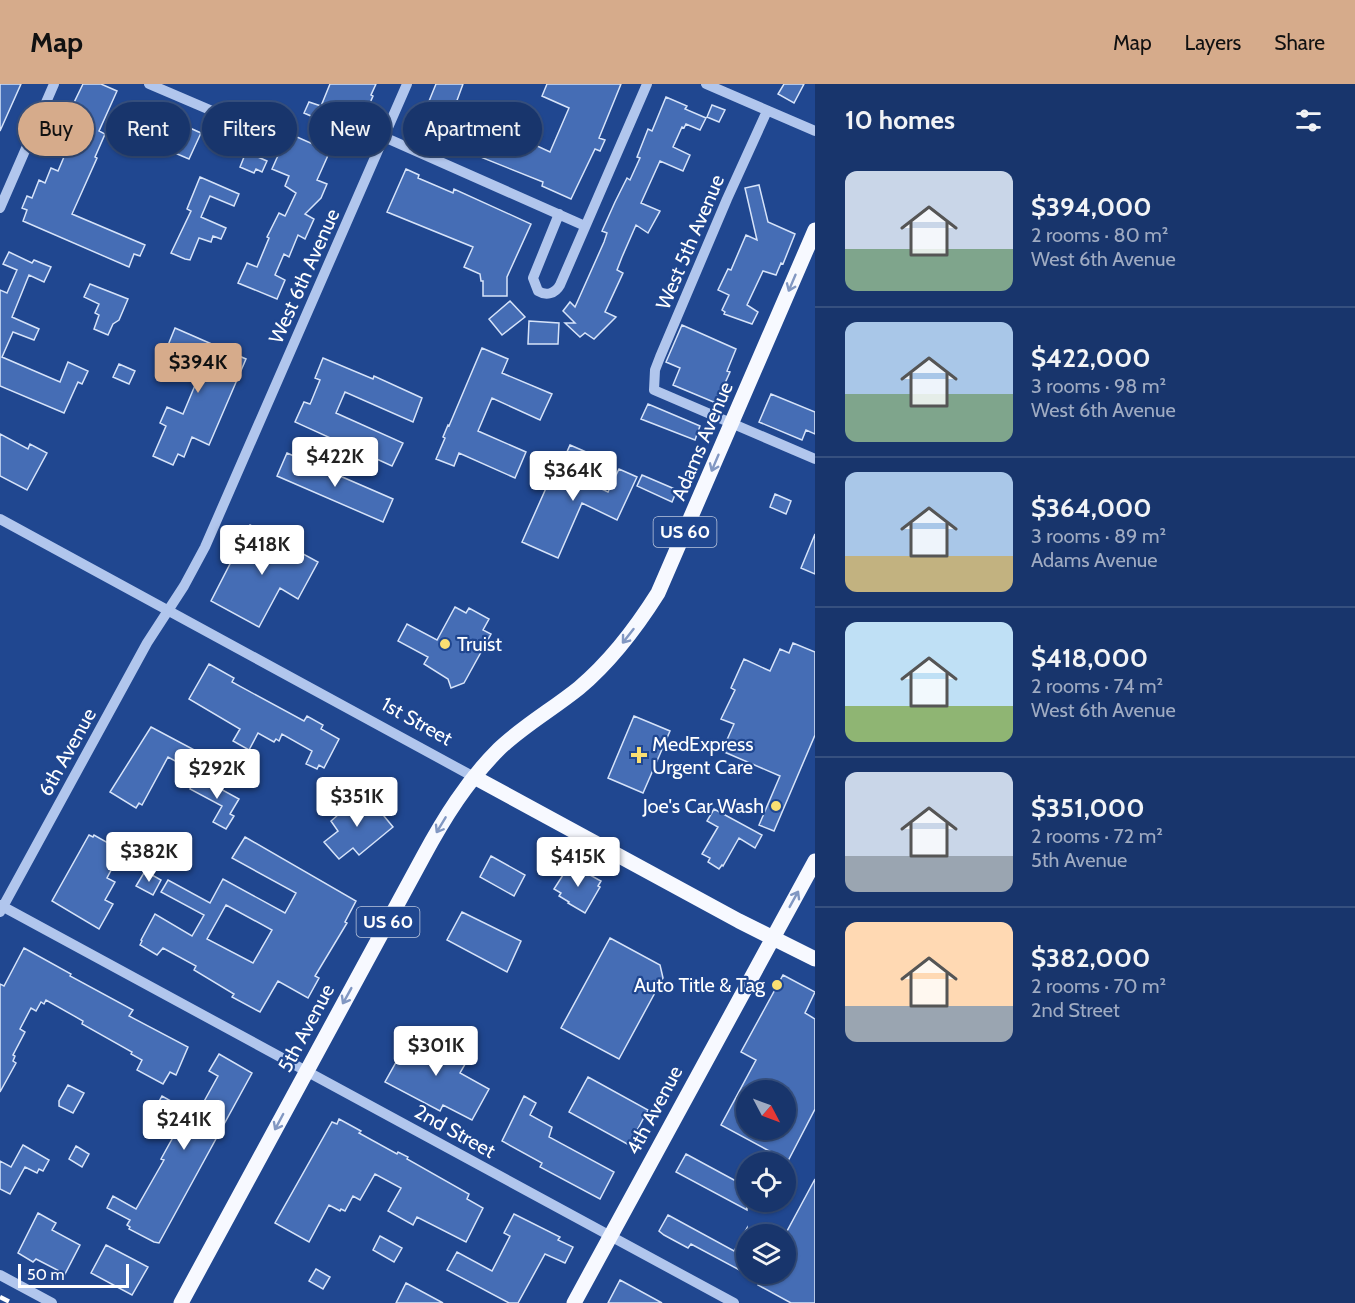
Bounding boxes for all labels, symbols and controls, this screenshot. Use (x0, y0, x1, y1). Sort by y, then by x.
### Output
text: Map (30, 25, 83, 59)
text: Map (1113, 30, 1152, 55)
text: Layers (1185, 30, 1241, 55)
text: Share (1274, 30, 1325, 55)
chip: Buy (18, 102, 94, 156)
chip: Rent (106, 102, 190, 156)
chip: Filters (202, 102, 297, 156)
chip: New (309, 102, 391, 156)
chip: Apartment (403, 102, 542, 156)
text: 10 homes (845, 104, 955, 136)
icon: filters (1292, 104, 1325, 137)
street label: West 5th Avenue (651, 171, 729, 313)
text: $394,000 (1031, 191, 1152, 223)
icon: home (893, 195, 965, 267)
street label: West 6th Avenue (264, 205, 344, 347)
text: 2 rooms · 80 m² (1031, 223, 1168, 247)
text: West 6th Avenue (1031, 247, 1176, 271)
one-way arrow (786, 274, 797, 292)
text: $422,000 (1031, 342, 1151, 374)
pin: $394K (156, 343, 240, 394)
icon: home (893, 346, 965, 418)
text: $394K (169, 350, 227, 374)
text: 3 rooms · 98 m² (1031, 374, 1166, 398)
street label: Adams Avenue (666, 378, 738, 504)
text: West 6th Avenue (1031, 398, 1176, 422)
pin: $422K (293, 437, 377, 488)
text: $422K (306, 444, 364, 468)
pin: $364K (531, 451, 615, 502)
one-way arrow (709, 453, 720, 471)
text: $364K (544, 458, 602, 482)
text: $364,000 (1031, 492, 1152, 524)
icon: home (893, 496, 965, 568)
road number: US 60 (654, 517, 716, 547)
text: 3 rooms · 89 m² (1031, 524, 1166, 548)
pin: $418K (220, 525, 304, 576)
text: $418K (234, 532, 290, 556)
text: Adams Avenue (1031, 548, 1158, 572)
one-way arrow (622, 628, 635, 644)
place label: Truist (457, 632, 502, 656)
marker: Truist (438, 637, 452, 651)
text: $418,000 (1031, 642, 1148, 674)
icon: home (893, 646, 965, 718)
text: 2 rooms · 74 m² (1031, 674, 1163, 698)
street label: 1st Street (377, 692, 457, 750)
text: West 6th Avenue (1031, 698, 1176, 722)
street label: 6th Avenue (33, 704, 101, 800)
place label: MedExpress Urgent Care (652, 732, 754, 779)
marker: MedExpress Urgent Care (630, 746, 648, 764)
pin: $292K (175, 749, 259, 800)
text: $292K (189, 756, 245, 780)
pin: $351K (315, 777, 399, 828)
text: $351K (330, 784, 384, 808)
text: $351,000 (1031, 792, 1145, 824)
place label: Joe's Car Wash (642, 794, 764, 818)
icon: home (893, 796, 965, 868)
marker: Joe's Car Wash (769, 799, 783, 813)
one-way arrow (435, 816, 447, 833)
text: 2 rooms · 72 m² (1031, 824, 1163, 848)
pin: $382K (107, 832, 191, 883)
pin: $415K (536, 837, 620, 888)
text: $382K (120, 839, 178, 863)
text: $415K (551, 844, 605, 868)
text: 5th Avenue (1031, 848, 1127, 872)
one-way arrow (788, 891, 800, 908)
road number: US 60 (356, 907, 420, 937)
text: $382,000 (1031, 942, 1150, 974)
icon: home (893, 946, 965, 1018)
place label: Auto Title & Tag (634, 973, 766, 997)
text: 2 rooms · 70 m² (1031, 974, 1166, 998)
marker: Auto Title & Tag (770, 978, 784, 992)
street label: 5th Avenue (273, 980, 339, 1076)
one-way arrow (341, 987, 353, 1004)
text: 2nd Street (1031, 998, 1120, 1022)
pin: $301K (394, 1026, 478, 1077)
text: $301K (408, 1033, 464, 1057)
street label: 4th Avenue (621, 1062, 687, 1158)
north arrow (736, 1080, 796, 1140)
map controls (736, 1080, 796, 1284)
street label: 2nd Street (410, 1099, 500, 1163)
pin: $241K (142, 1100, 226, 1151)
text: $241K (157, 1107, 211, 1131)
one-way arrow (273, 1113, 285, 1130)
button: locate (736, 1152, 796, 1212)
button: layers (736, 1224, 796, 1284)
scale bar (18, 1261, 129, 1288)
text: 50 m (27, 1265, 64, 1284)

